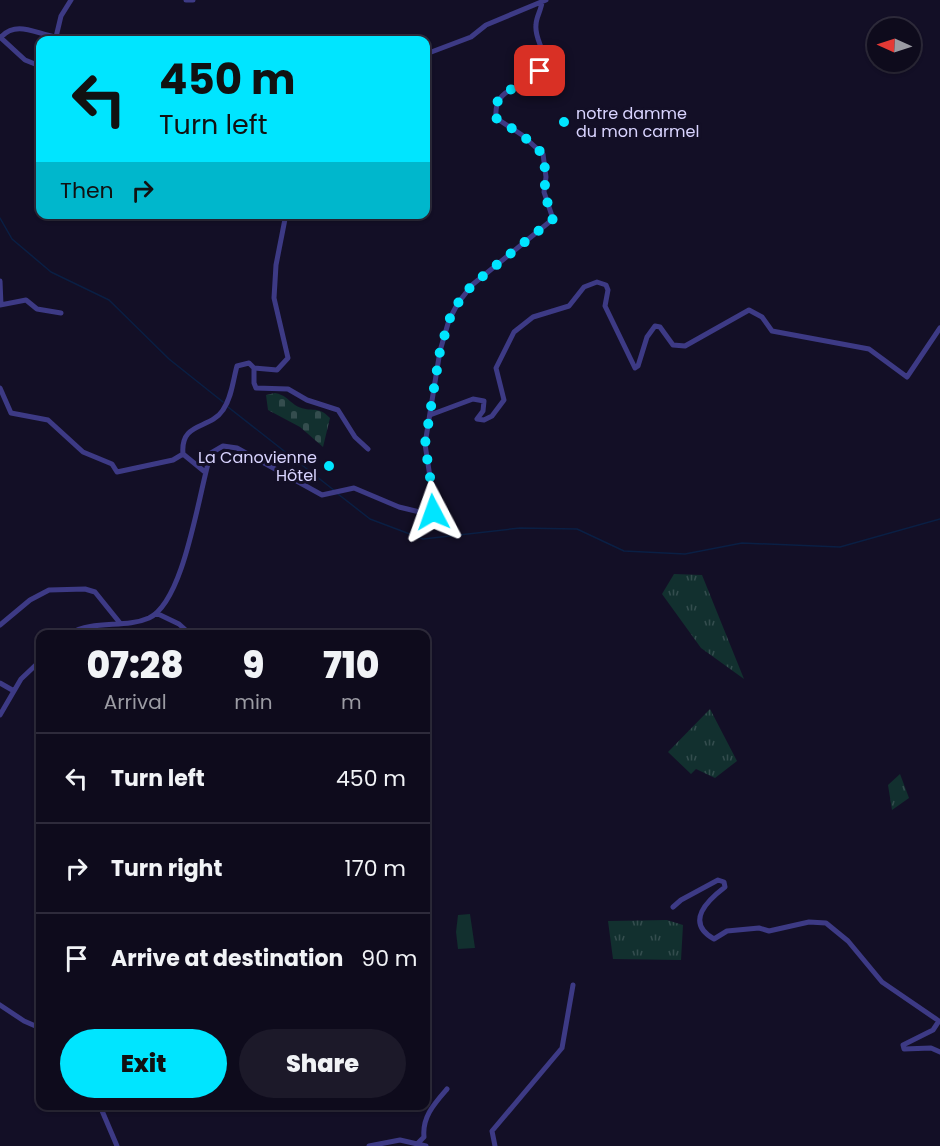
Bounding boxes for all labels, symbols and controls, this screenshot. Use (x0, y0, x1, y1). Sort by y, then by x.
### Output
north arrow (867, 18, 921, 72)
map controls (867, 18, 921, 72)
pin (514, 45, 565, 96)
text: 450 m (159, 50, 296, 109)
icon: arrive (523, 54, 556, 87)
icon: left (60, 60, 138, 138)
place label: notre damme du mon carmel (576, 102, 699, 143)
text: Turn left (159, 106, 268, 143)
marker: notre damme du mon carmel (557, 115, 571, 129)
icon: right (126, 174, 159, 207)
text: Then (60, 175, 114, 206)
place label: La Canovienne Hôtel (198, 446, 317, 487)
marker: La Canovienne Hôtel (322, 459, 336, 473)
position arrow (401, 480, 465, 544)
text: 07:28 (86, 640, 184, 691)
text: 9 (243, 640, 264, 691)
text: 710 (323, 640, 380, 691)
text: Arrival (104, 688, 167, 716)
text: min (234, 688, 273, 716)
text: m (341, 688, 362, 716)
icon: left (60, 762, 93, 795)
text: Turn left (111, 763, 205, 794)
text: 450 m (336, 763, 406, 794)
icon: right (60, 852, 93, 885)
text: Turn right (111, 853, 222, 884)
text: 170 m (345, 853, 406, 884)
icon: arrive (60, 942, 93, 975)
text: Arrive at destination (111, 943, 343, 974)
text: 90 m (361, 943, 418, 974)
button: Exit (60, 1029, 227, 1098)
button: Share (239, 1029, 406, 1098)

